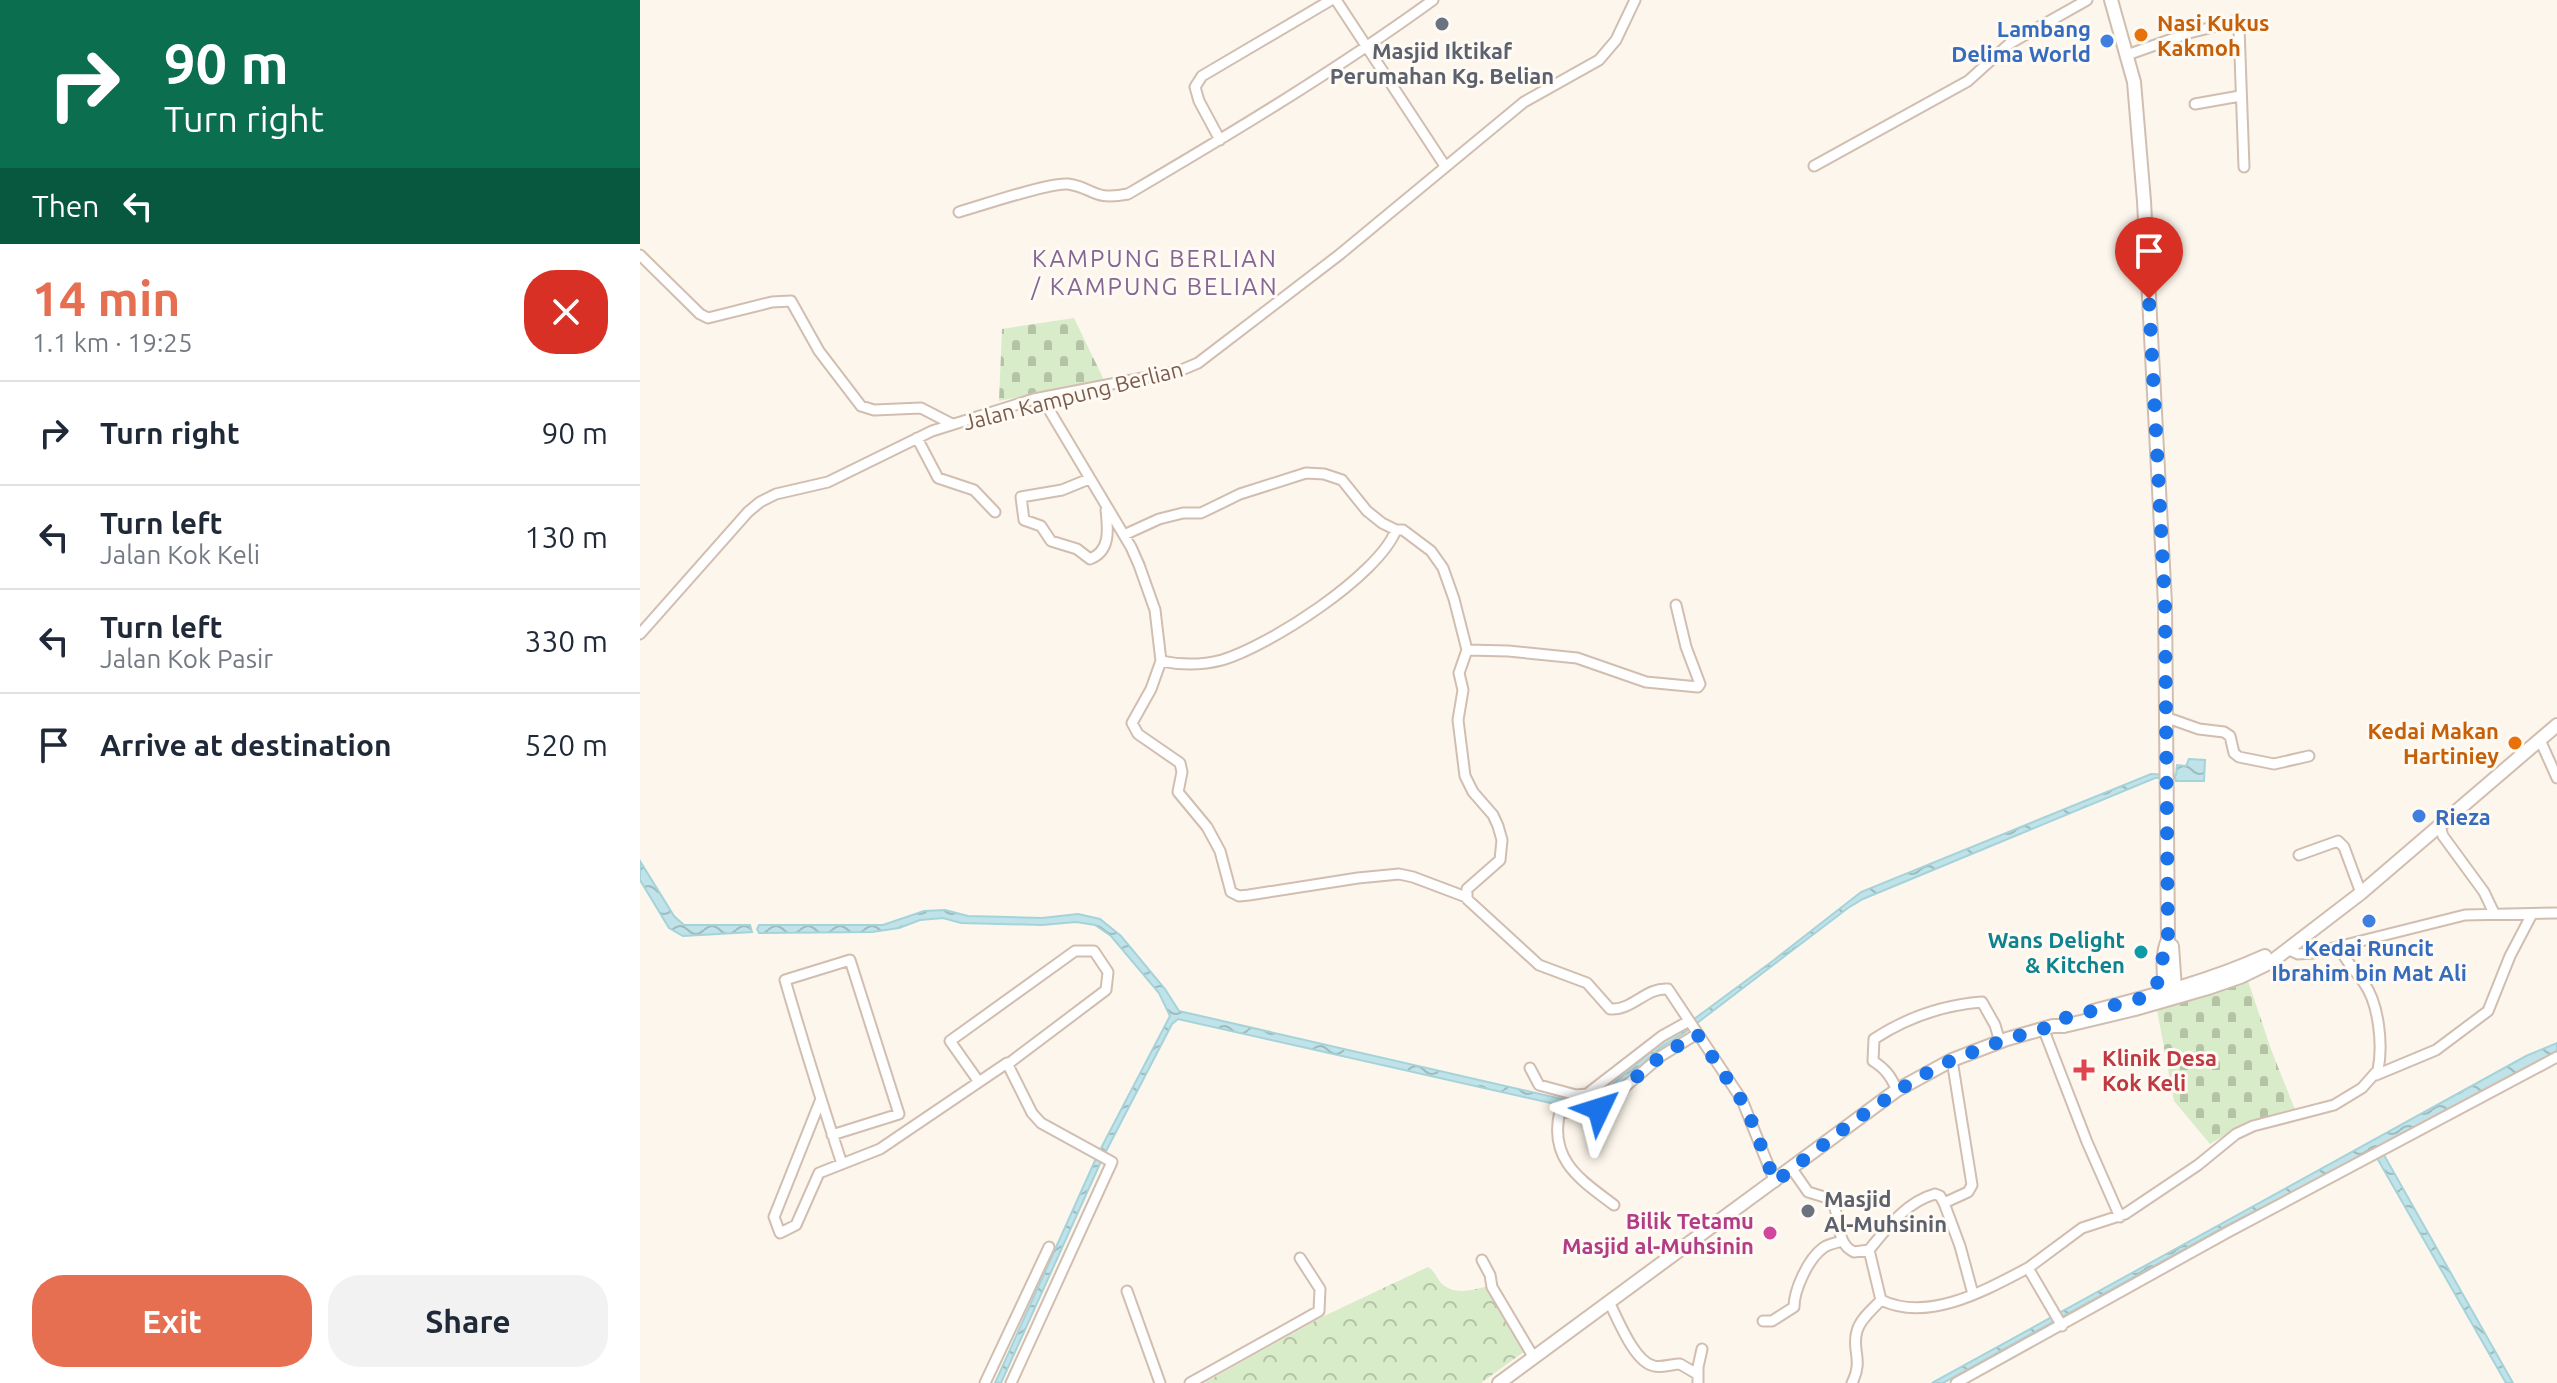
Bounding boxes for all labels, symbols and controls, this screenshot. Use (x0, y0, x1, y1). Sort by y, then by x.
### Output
place label: Nasi Kukus Kakmoh (2157, 10, 2269, 60)
marker: Masjid Iktikaf Perumahan Kg. Belian (1433, 15, 1451, 33)
place label: Lambang Delima World (1951, 16, 2091, 66)
marker: Nasi Kukus Kakmoh (2132, 26, 2150, 44)
icon: right (32, 32, 136, 136)
text: 90 m (164, 32, 289, 95)
marker: Lambang Delima World (2098, 32, 2116, 50)
place label: Masjid Iktikaf Perumahan Kg. Belian (1330, 38, 1554, 88)
text: Turn right (164, 98, 324, 139)
icon: left (116, 184, 160, 228)
text: Then (32, 189, 100, 223)
pin (2115, 217, 2183, 299)
icon: arrive (2127, 229, 2171, 273)
district label: KAMPUNG BERLIAN / KAMPUNG BELIAN (1030, 245, 1279, 300)
button: close (524, 270, 608, 354)
text: 14 min (32, 271, 180, 325)
text: 1.1 km · 19:25 (32, 328, 193, 357)
street label: Jalan Kampung Berlian (961, 356, 1185, 434)
icon: right (32, 411, 76, 455)
text: Turn right (100, 416, 240, 450)
text: 90 m (541, 416, 608, 450)
text: Turn left (100, 506, 222, 540)
icon: left (32, 515, 76, 559)
text: 130 m (524, 520, 608, 554)
text: Jalan Kok Keli (100, 540, 260, 569)
text: Turn left (100, 610, 222, 644)
icon: left (32, 619, 76, 663)
text: 330 m (524, 624, 608, 658)
text: Jalan Kok Pasir (100, 644, 273, 673)
place label: Kedai Makan Hartiniey (2367, 718, 2499, 768)
icon: arrive (32, 723, 76, 767)
text: Arrive at destination (100, 728, 392, 762)
text: 520 m (524, 728, 608, 762)
marker: Kedai Makan Hartiniey (2506, 734, 2524, 752)
place label: Rieza (2435, 804, 2491, 829)
marker: Rieza (2410, 807, 2428, 825)
marker: Kedai Runcit Ibrahim bin Mat Ali (2360, 912, 2378, 930)
place label: Wans Delight & Kitchen (1988, 927, 2125, 977)
place label: Kedai Runcit Ibrahim bin Mat Ali (2271, 935, 2467, 985)
marker: Wans Delight & Kitchen (2132, 943, 2150, 961)
place label: Klinik Desa Kok Keli (2102, 1045, 2217, 1095)
marker: Klinik Desa Kok Keli (2073, 1059, 2095, 1081)
position arrow (1557, 1067, 1641, 1151)
place label: Masjid Al-Muhsinin (1824, 1186, 1947, 1236)
marker: Masjid Al-Muhsinin (1799, 1202, 1817, 1220)
place label: Bilik Tetamu Masjid al-Muhsinin (1562, 1208, 1754, 1258)
marker: Bilik Tetamu Masjid al-Muhsinin (1761, 1224, 1779, 1242)
button: Exit (32, 1275, 312, 1367)
button: Share (328, 1275, 608, 1367)

